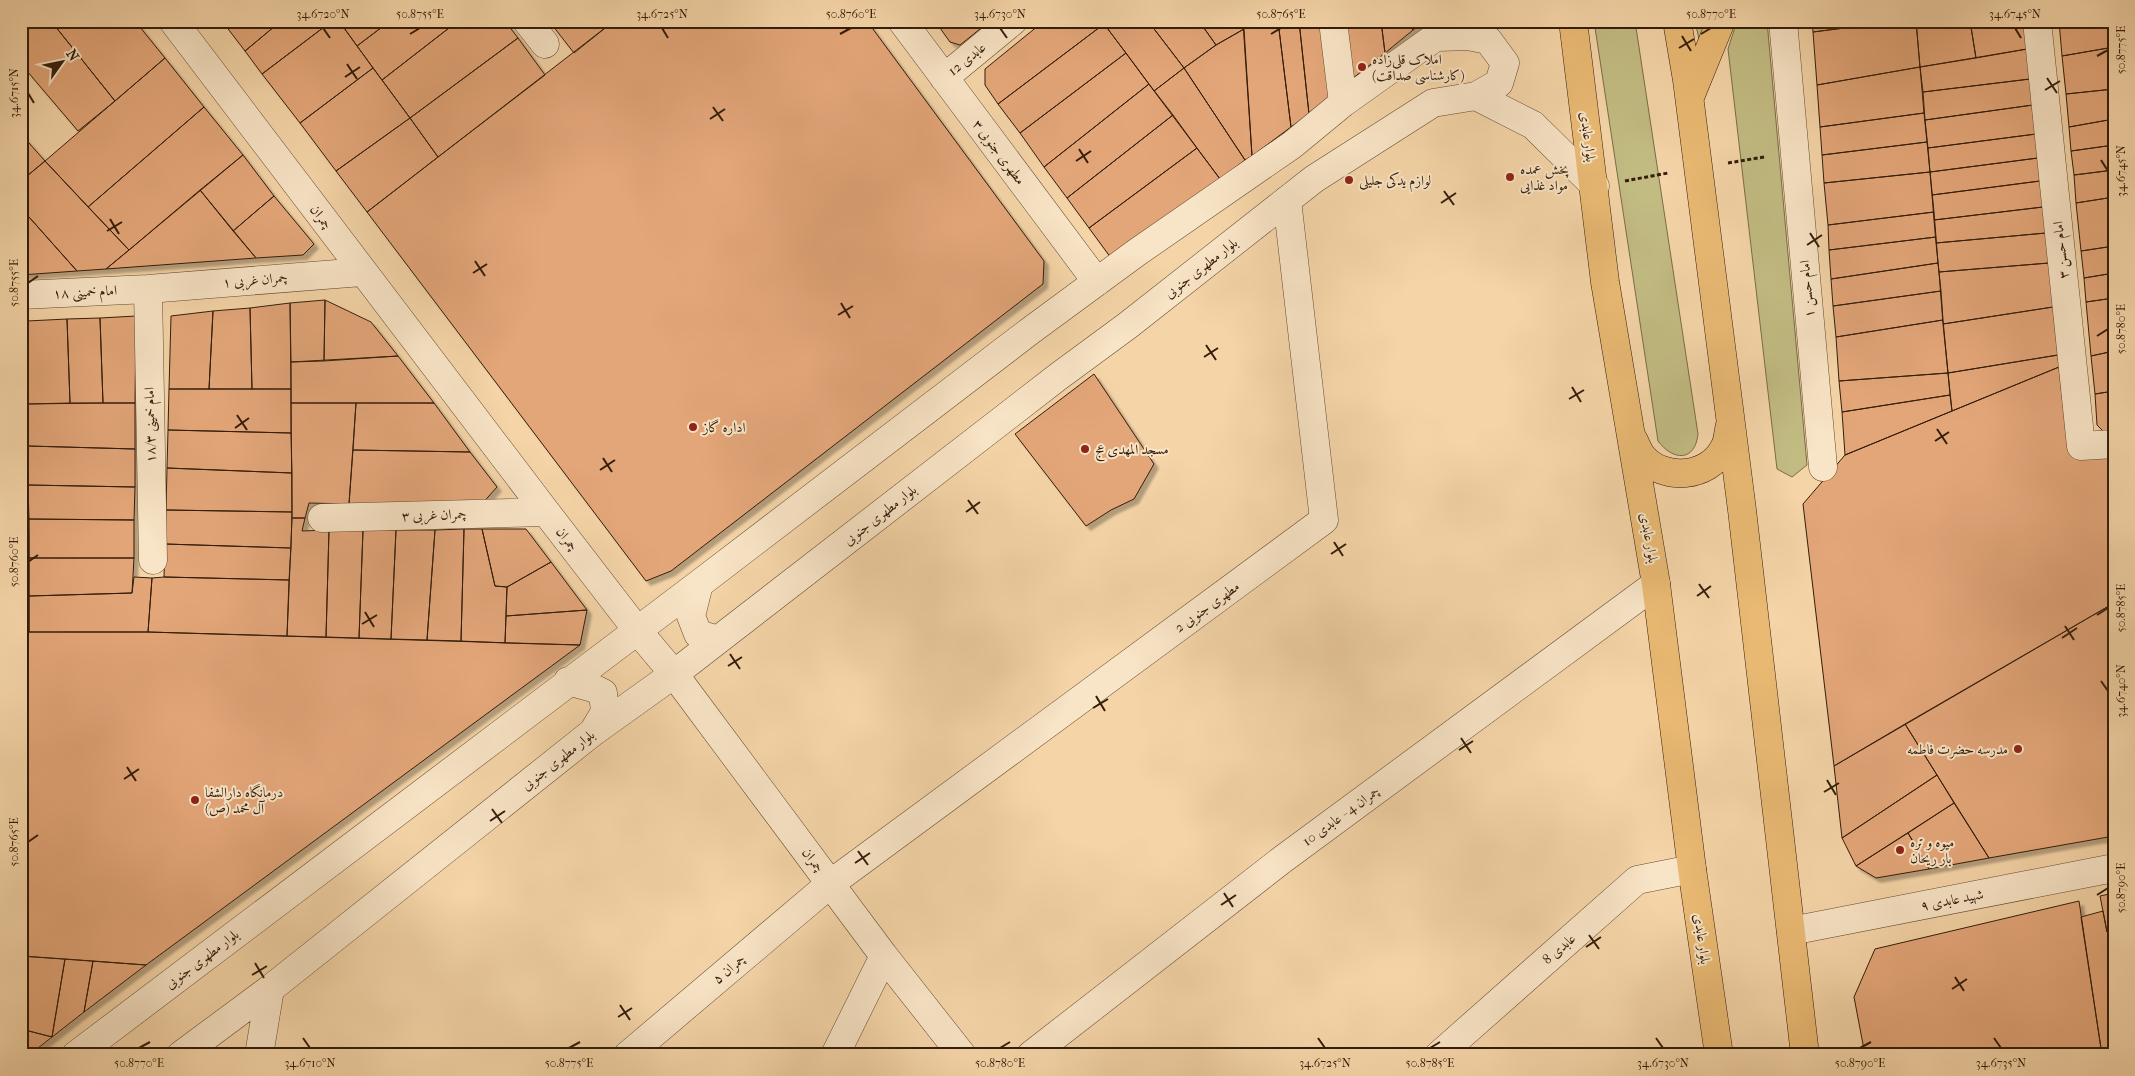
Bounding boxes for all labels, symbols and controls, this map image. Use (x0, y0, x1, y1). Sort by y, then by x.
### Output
text: 34.6720°N (296, 7, 350, 21)
text: 50.8755°E (396, 7, 444, 21)
text: 34.6725°N (636, 7, 688, 21)
text: 50.8760°E (826, 7, 876, 21)
text: 34.6730°N (974, 7, 1026, 21)
text: 50.8765°E (1256, 7, 1306, 21)
text: 50.8770°E (1686, 7, 1736, 21)
text: 34.6745°N (1989, 7, 2041, 21)
text: 50.8775°E (2114, 26, 2128, 74)
north arrow (38, 38, 88, 88)
street label: عابدی 12 (945, 39, 989, 79)
text: N (62, 46, 83, 65)
place label: املاک قلی‌زاده (کارشناسی صداقت) (1372, 51, 1465, 85)
marker: املاک قلی‌زاده (کارشناسی صداقت) (1356, 61, 1368, 73)
text: 34.6715°N (7, 68, 21, 118)
street label: بلوار عابدی (1576, 111, 1600, 164)
street label: مطهری جنوبی ۳ (968, 116, 1029, 189)
text: 34.6745°N (2114, 145, 2128, 197)
place label: پخش عمده مواد غذایی (1520, 161, 1570, 195)
place label: لوازم یدکی جلیلی (1359, 171, 1431, 193)
marker: پخش عمده مواد غذایی (1504, 171, 1516, 183)
marker: لوازم یدکی جلیلی (1343, 174, 1355, 186)
street label: چمران (306, 201, 336, 233)
street label: امام حسن ۳ (2050, 220, 2076, 280)
street label: بلوار مطهری جنوبی (1161, 234, 1242, 303)
text: 50.8755°E (7, 259, 21, 307)
street label: امام حسن ۱ (1796, 259, 1822, 319)
street label: چمران غربی ۱ (222, 269, 288, 292)
street label: امام خمینی ۱۸ (52, 282, 118, 306)
text: 50.8780°E (2114, 304, 2128, 354)
street label: امام خمینی ۱۸/۳ (141, 387, 163, 463)
place label: اداره گاز (701, 419, 746, 436)
marker: اداره گاز (687, 421, 699, 433)
place label: مسجد المهدی عج (1095, 441, 1169, 462)
marker: مسجد المهدی عج (1079, 443, 1091, 455)
street label: بلوار مطهری جنوبی (840, 481, 921, 550)
street label: چمران غربی ۳ (401, 505, 467, 526)
street label: بلوار عابدی (1636, 512, 1662, 565)
street label: چمران (552, 523, 582, 555)
text: 50.8760°E (7, 537, 21, 587)
street label: مطهری جنوبی 2 (1171, 578, 1243, 637)
text: 50.8785°E (2114, 584, 2128, 632)
text: 34.6740°N (2114, 664, 2128, 718)
street label: بلوار مطهری جنوبی (518, 726, 599, 795)
place label: مدرسه حضرت فاطمه (1907, 741, 2008, 759)
marker: مدرسه حضرت فاطمه (2012, 743, 2024, 755)
street label: چمران 4 - عابدی 10 (1299, 782, 1383, 850)
place label: درمانگاه دارالشفا آل محمد (ص) (205, 783, 283, 817)
marker: درمانگاه دارالشفا آل محمد (ص) (189, 794, 201, 806)
text: 50.8765°E (7, 817, 21, 867)
place label: میوه و تره بار ریحان (1910, 834, 1954, 867)
street label: چمران (798, 844, 828, 876)
marker: میوه و تره بار ریحان (1894, 844, 1906, 856)
text: 50.8790°E (2114, 863, 2128, 913)
street label: شهید عابدی ۹ (1919, 886, 1985, 915)
street label: بلوار عابدی (1690, 913, 1714, 966)
street label: بلوار مطهری جنوبی (162, 925, 243, 993)
street label: عابدی 8 (1539, 930, 1579, 968)
street label: چمران ۵ (709, 951, 749, 987)
text: 50.8770°E (114, 1056, 164, 1070)
text: 34.6710°N (284, 1056, 336, 1070)
text: 50.8775°E (545, 1056, 593, 1070)
text: 50.8780°E (975, 1056, 1025, 1070)
text: 34.6725°N (1299, 1056, 1351, 1070)
text: 50.8785°E (1406, 1056, 1454, 1070)
text: 34.6730°N (1637, 1056, 1689, 1070)
text: 50.8790°E (1835, 1056, 1885, 1070)
text: 34.6735°N (1976, 1056, 2026, 1070)

